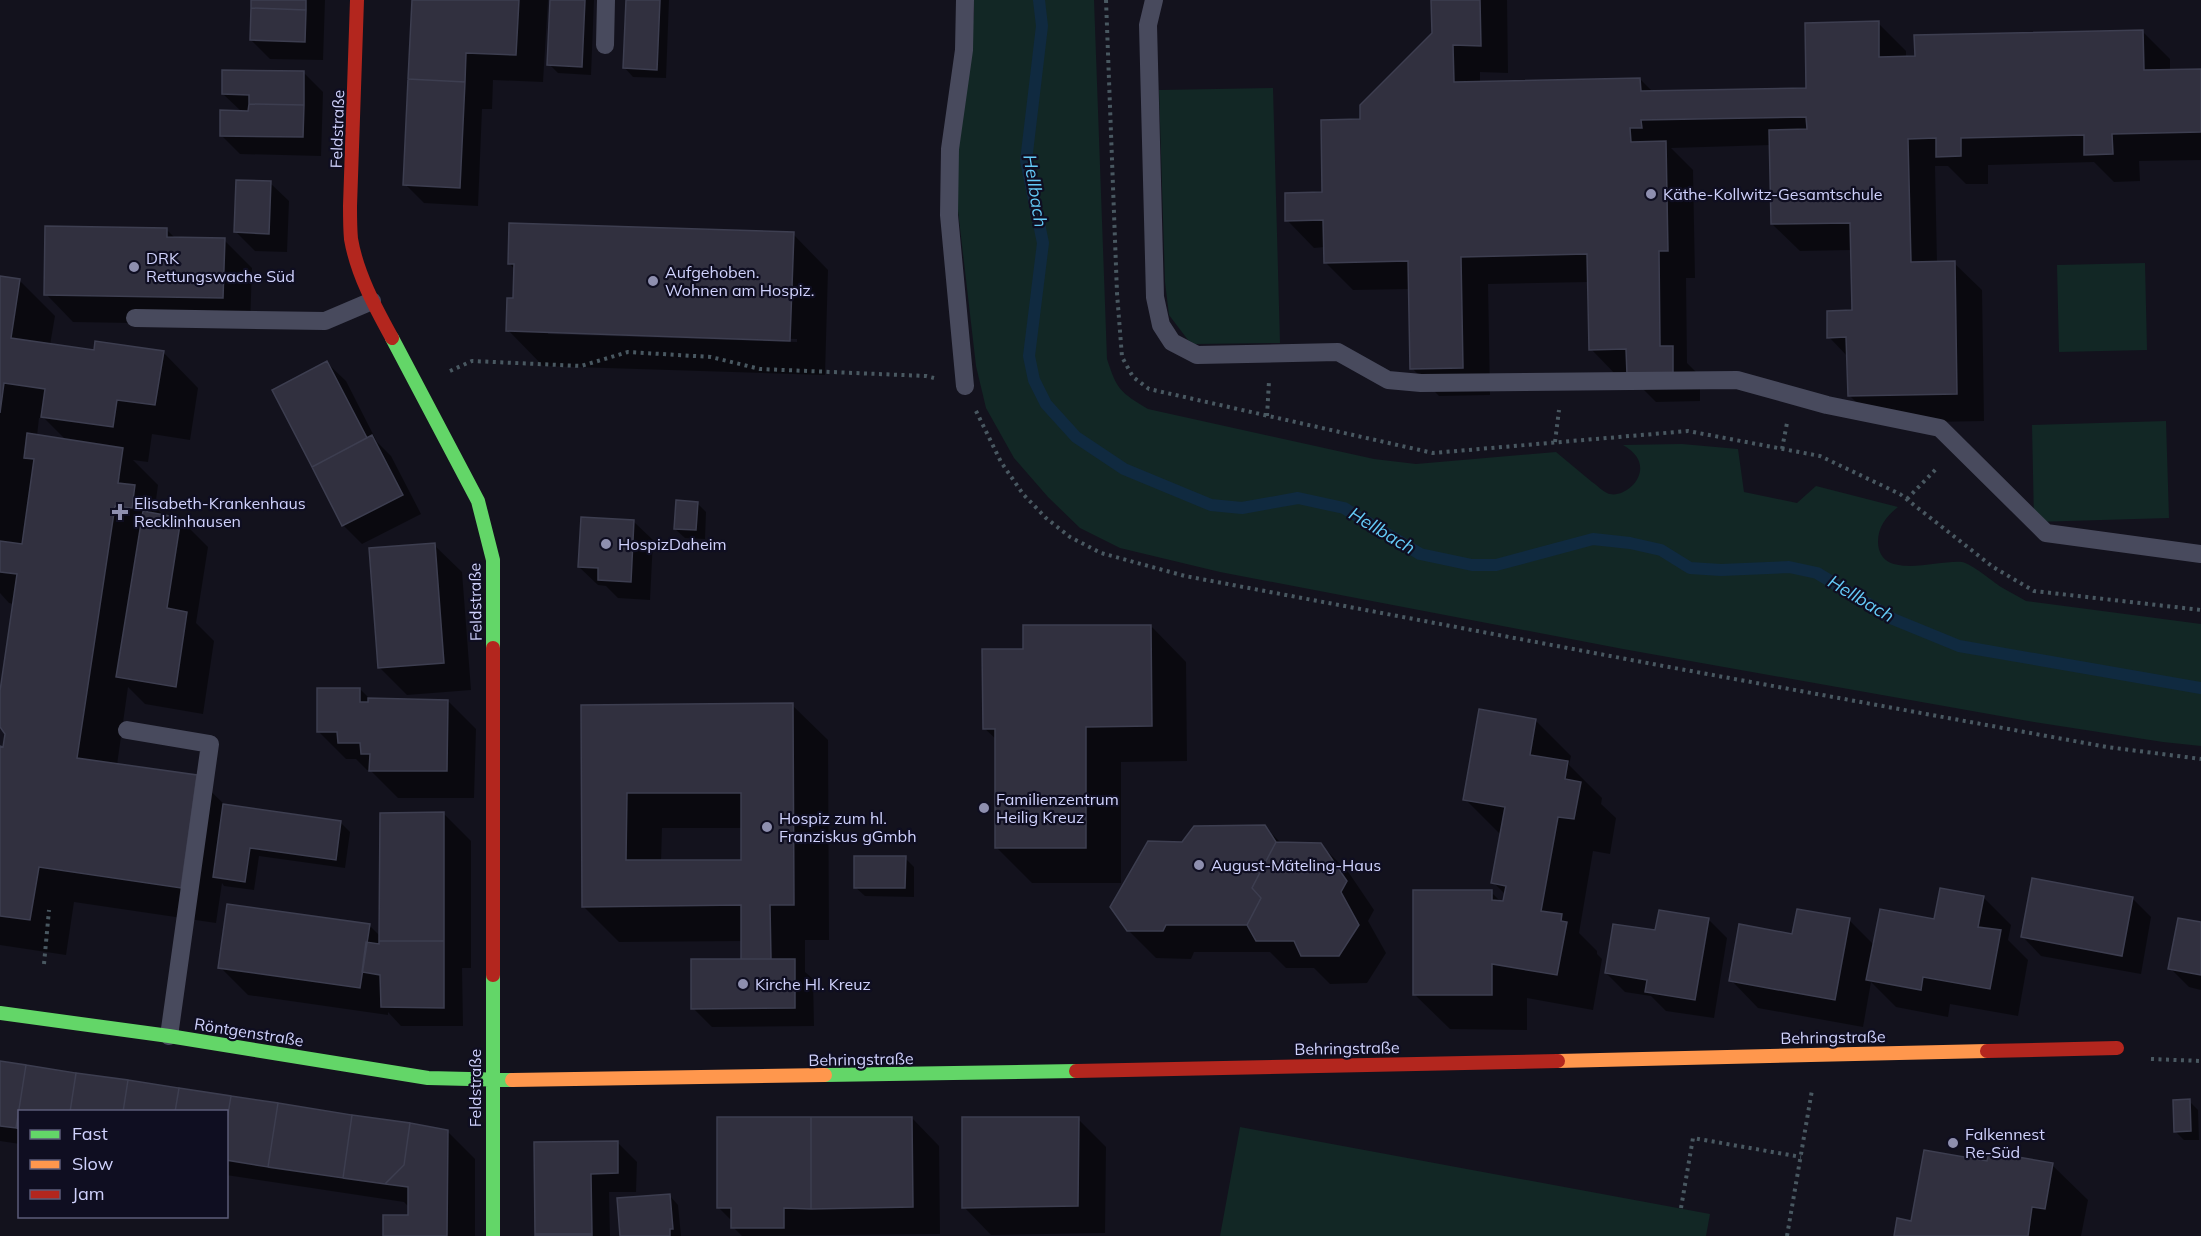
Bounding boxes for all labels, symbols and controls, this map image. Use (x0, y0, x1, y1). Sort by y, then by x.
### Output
street label: Feldstraße (326, 89, 348, 169)
water label: Hellbach (1018, 153, 1053, 229)
place label: Käthe-Kollwitz-Gesamtschule (1663, 184, 1883, 204)
marker: Käthe-Kollwitz-Gesamtschule (1644, 187, 1658, 201)
place label: DRK Rettungswache Süd (146, 248, 295, 286)
marker: DRK Rettungswache Süd (127, 260, 141, 274)
place label: Aufgehoben. Wohnen am Hospiz. (665, 262, 815, 300)
marker: Aufgehoben. Wohnen am Hospiz. (646, 274, 660, 288)
place label: Elisabeth-Krankenhaus Recklinhausen (134, 493, 306, 531)
water label: Hellbach (1345, 502, 1420, 559)
marker: Elisabeth-Krankenhaus Recklinhausen (111, 503, 129, 521)
place label: HospizDaheim (618, 534, 727, 554)
marker: HospizDaheim (599, 537, 613, 551)
street label: Feldstraße (464, 563, 486, 641)
water label: Hellbach (1824, 570, 1899, 627)
place label: Familienzentrum Heilig Kreuz (996, 789, 1119, 827)
marker: Familienzentrum Heilig Kreuz (977, 801, 991, 815)
place label: Hospiz zum hl. Franziskus gGmbh (779, 808, 917, 846)
marker: Hospiz zum hl. Franziskus gGmbh (760, 820, 774, 834)
place label: August-Mäteling-Haus (1211, 855, 1381, 875)
marker: August-Mäteling-Haus (1192, 858, 1206, 872)
place label: Kirche Hl. Kreuz (755, 974, 871, 994)
marker: Kirche Hl. Kreuz (736, 977, 750, 991)
street label: Röntgenstraße (193, 1013, 305, 1051)
street label: Behringstraße (1780, 1026, 1886, 1048)
street label: Behringstraße (1294, 1037, 1400, 1059)
street label: Behringstraße (808, 1048, 914, 1070)
street label: Feldstraße (465, 1049, 485, 1127)
legend (18, 1110, 228, 1218)
text: Fast (72, 1122, 108, 1145)
place label: Falkennest Re-Süd (1965, 1124, 2045, 1162)
marker: Falkennest Re-Süd (1946, 1136, 1960, 1150)
text: Slow (72, 1152, 114, 1175)
text: Jam (72, 1182, 105, 1205)

